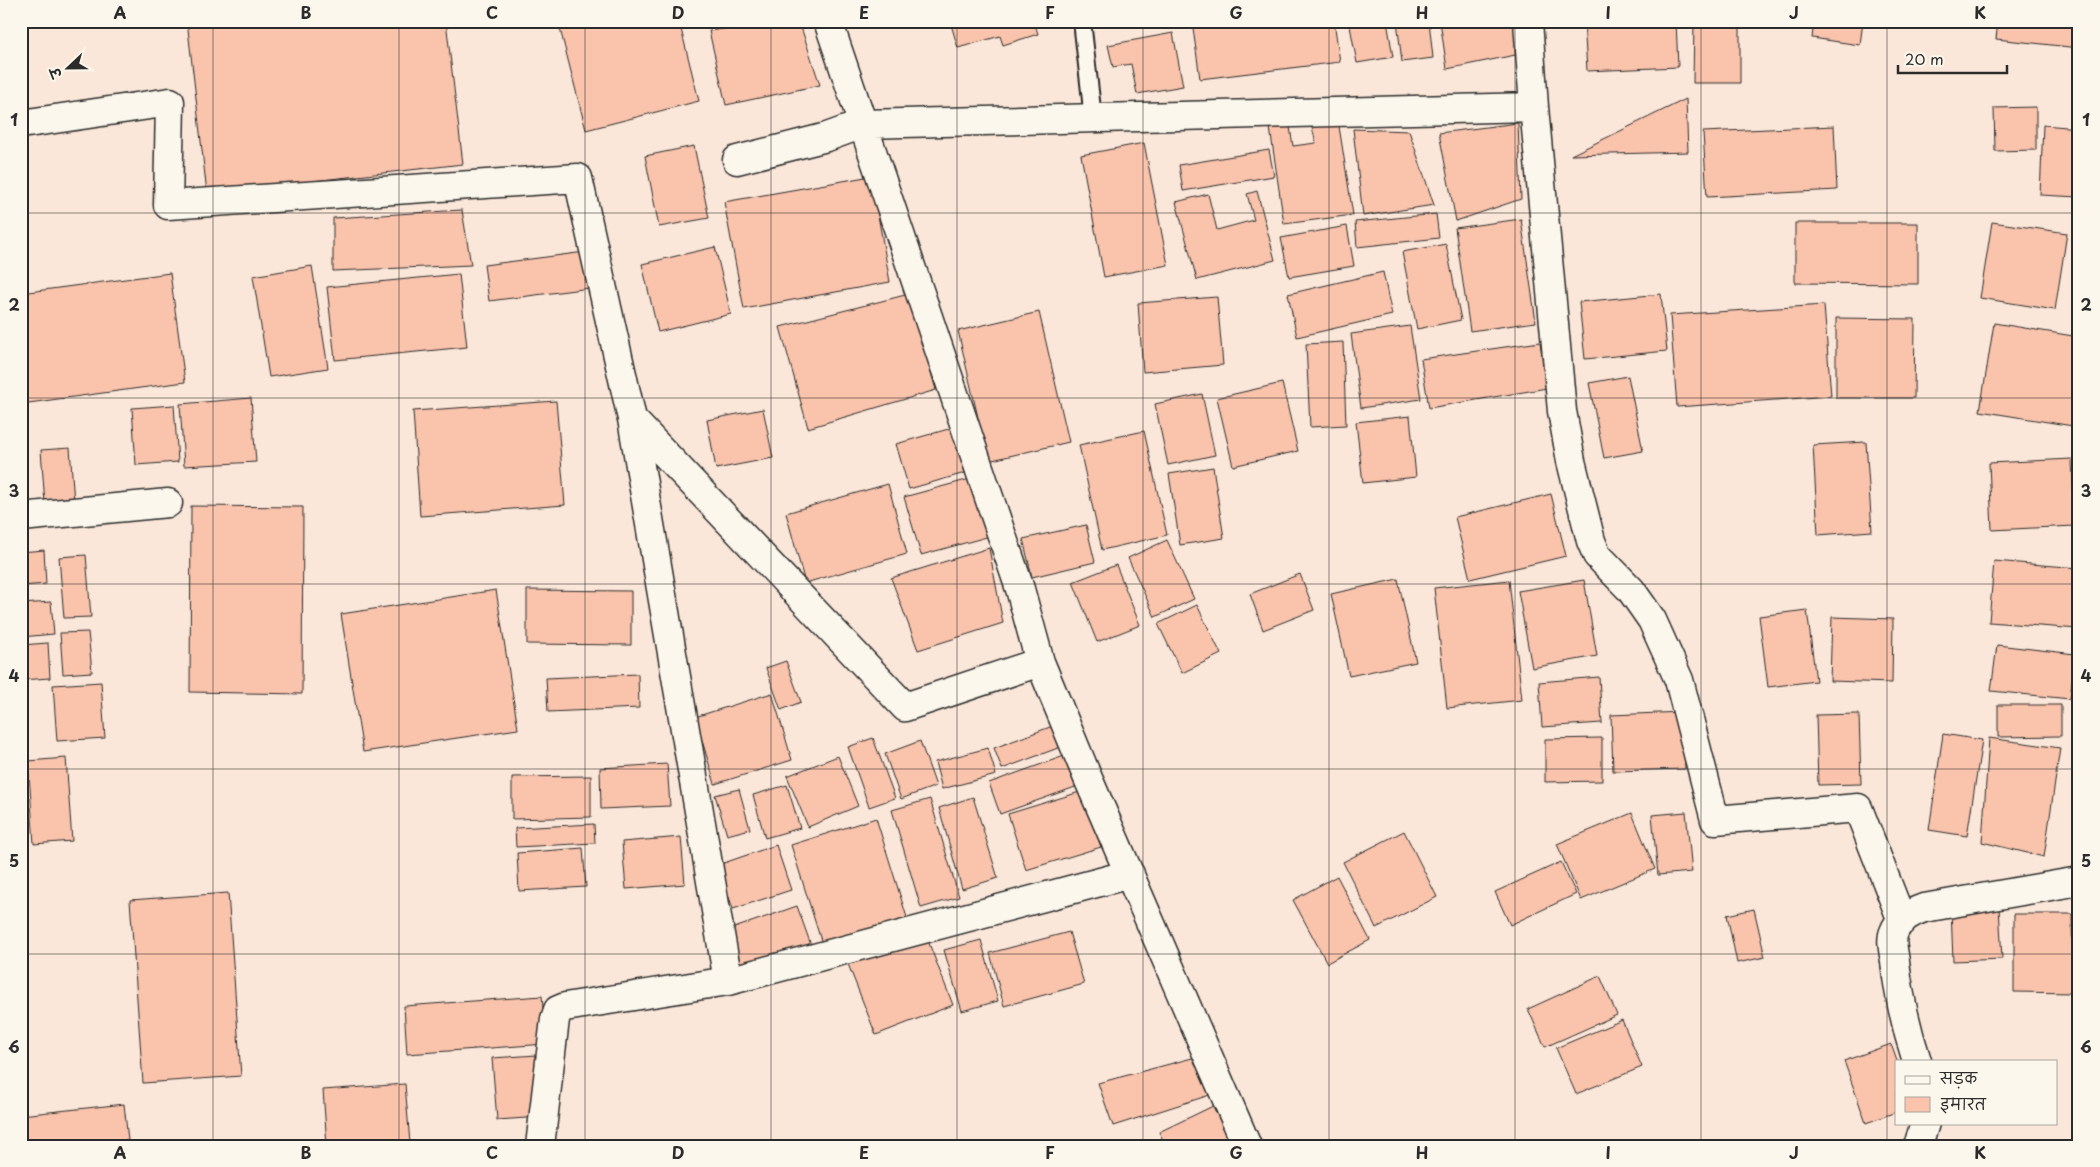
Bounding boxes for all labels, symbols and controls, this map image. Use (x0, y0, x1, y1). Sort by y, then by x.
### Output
text: A (114, 0, 127, 24)
text: B (301, 0, 312, 24)
text: C (486, 0, 498, 24)
text: D (672, 0, 684, 24)
text: E (859, 0, 869, 24)
text: F (1045, 0, 1055, 24)
text: G (1229, 0, 1243, 24)
text: H (1416, 0, 1428, 24)
text: I (1605, 0, 1611, 24)
text: J (1789, 0, 1799, 24)
text: K (1974, 0, 1986, 24)
north arrow (42, 42, 92, 92)
scale bar (1898, 42, 2006, 74)
text: 20 m (1905, 47, 1944, 70)
text: उ (43, 63, 68, 83)
text: 1 (10, 107, 18, 131)
text: 1 (2082, 107, 2090, 131)
text: 2 (8, 292, 20, 316)
text: 2 (2080, 292, 2092, 316)
text: 3 (9, 478, 19, 502)
text: 3 (2081, 478, 2091, 502)
text: 4 (9, 663, 20, 687)
text: 4 (2081, 663, 2092, 687)
text: 5 (9, 848, 19, 872)
text: 5 (2081, 848, 2091, 872)
text: 6 (8, 1034, 20, 1058)
text: 6 (2080, 1034, 2092, 1058)
legend (1895, 1060, 2058, 1124)
text: सड़क (1939, 1066, 1978, 1089)
text: इमारत (1940, 1092, 1987, 1115)
text: A (114, 1140, 127, 1164)
text: B (301, 1140, 312, 1164)
text: C (486, 1140, 498, 1164)
text: D (672, 1140, 684, 1164)
text: E (859, 1140, 869, 1164)
text: F (1045, 1140, 1055, 1164)
text: G (1229, 1140, 1243, 1164)
text: H (1416, 1140, 1428, 1164)
text: I (1605, 1140, 1611, 1164)
text: J (1789, 1140, 1799, 1164)
text: K (1974, 1140, 1986, 1164)

